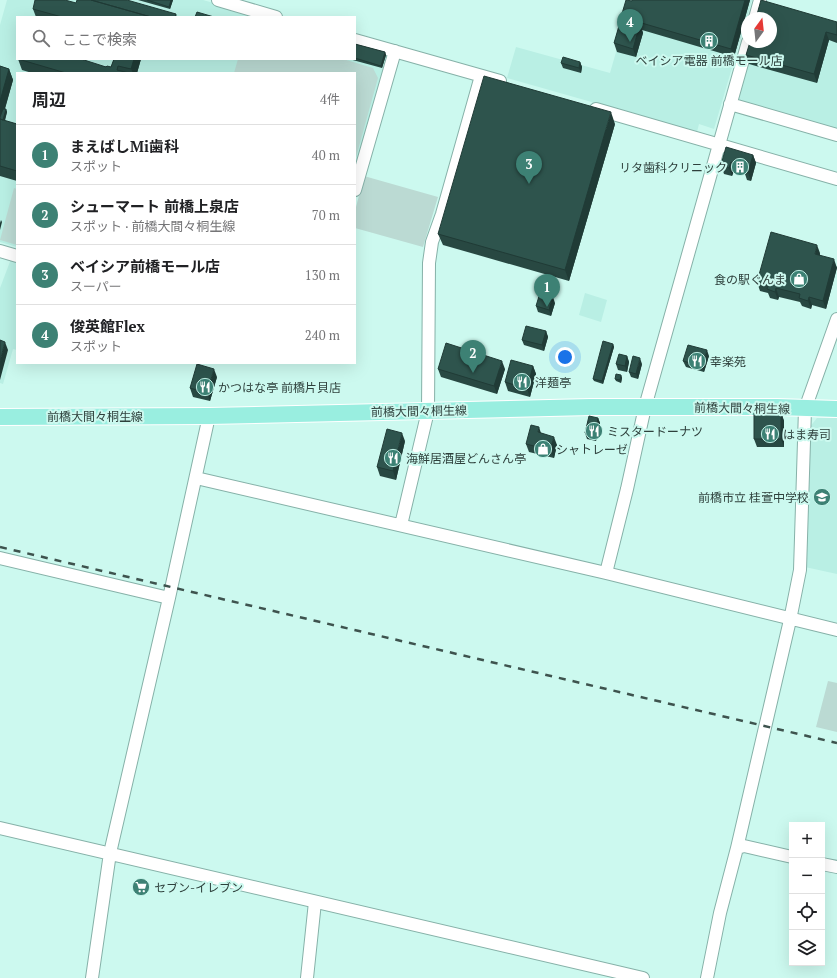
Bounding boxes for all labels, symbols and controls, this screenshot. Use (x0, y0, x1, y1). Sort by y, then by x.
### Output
pin: 4 (617, 9, 643, 42)
north arrow (741, 12, 777, 48)
search box (16, 16, 356, 60)
icon: search (30, 27, 52, 49)
text: ここで検索 (62, 29, 137, 49)
building icon: ベイシア電器 前橋モール店 (699, 31, 719, 51)
place label: ベイシア電器 前橋モール店 (636, 53, 782, 68)
text: 周辺 (32, 88, 66, 111)
text: 4件 (320, 90, 340, 108)
text: まえばしMi歯科 (70, 136, 179, 156)
text: 1 (41, 146, 49, 164)
text: 40 m (312, 146, 340, 164)
pin: 3 (516, 151, 542, 184)
text: スポット (70, 157, 122, 175)
building icon: リタ歯科クリニック (730, 157, 750, 177)
place label: リタ歯科クリニック (619, 160, 727, 175)
text: シューマート 前橋上泉店 (70, 196, 239, 216)
text: 2 (41, 206, 49, 224)
text: 70 m (312, 206, 340, 224)
text: スポット · 前橋大間々桐生線 (70, 217, 235, 235)
text: ベイシア前橋モール店 (70, 256, 220, 276)
text: 3 (41, 266, 49, 284)
text: 130 m (305, 266, 340, 284)
shop icon: 食の駅ぐんま (789, 269, 809, 289)
place label: 食の駅ぐんま (714, 272, 786, 287)
pin: 1 (534, 274, 560, 307)
text: スーパー (70, 277, 122, 295)
text: 俊英館Flex (70, 316, 145, 336)
text: 4 (41, 326, 49, 344)
text: 240 m (305, 326, 340, 344)
text: スポット (70, 337, 122, 355)
pin: 2 (460, 340, 486, 373)
your location (555, 347, 575, 367)
restaurant icon: 幸楽苑 (687, 351, 707, 371)
place label: 幸楽苑 (710, 354, 746, 369)
restaurant icon: 洋麺亭 (512, 372, 532, 392)
place label: 洋麺亭 (535, 375, 571, 390)
restaurant icon: かつはな亭 前橋片貝店 (195, 377, 215, 397)
place label: かつはな亭 前橋片貝店 (218, 380, 341, 395)
street label: 前橋大間々桐生線 (694, 400, 790, 416)
street label: 前橋大間々桐生線 (371, 403, 467, 419)
street label: 前橋大間々桐生線 (47, 409, 143, 424)
restaurant icon: ミスタードーナツ (584, 421, 604, 441)
place label: ミスタードーナツ (607, 424, 703, 439)
restaurant icon: はま寿司 (760, 424, 780, 444)
place label: はま寿司 (783, 427, 831, 442)
shop icon: シャトレーゼ (533, 439, 553, 459)
place label: シャトレーゼ (556, 442, 628, 457)
restaurant icon: 海鮮居酒屋どんさん亭 (383, 448, 403, 468)
place label: 海鮮居酒屋どんさん亭 (406, 451, 526, 466)
school or university icon: 前橋市立 桂萱中学校 (812, 487, 832, 507)
place label: 前橋市立 桂萱中学校 (698, 490, 809, 505)
map controls (789, 822, 825, 966)
button: + (789, 822, 825, 858)
button: − (789, 858, 825, 894)
supermarket icon: セブン-イレブン (131, 877, 151, 897)
place label: セブン-イレブン (154, 880, 243, 895)
button: locate (789, 894, 825, 930)
button: layers (789, 930, 825, 966)

